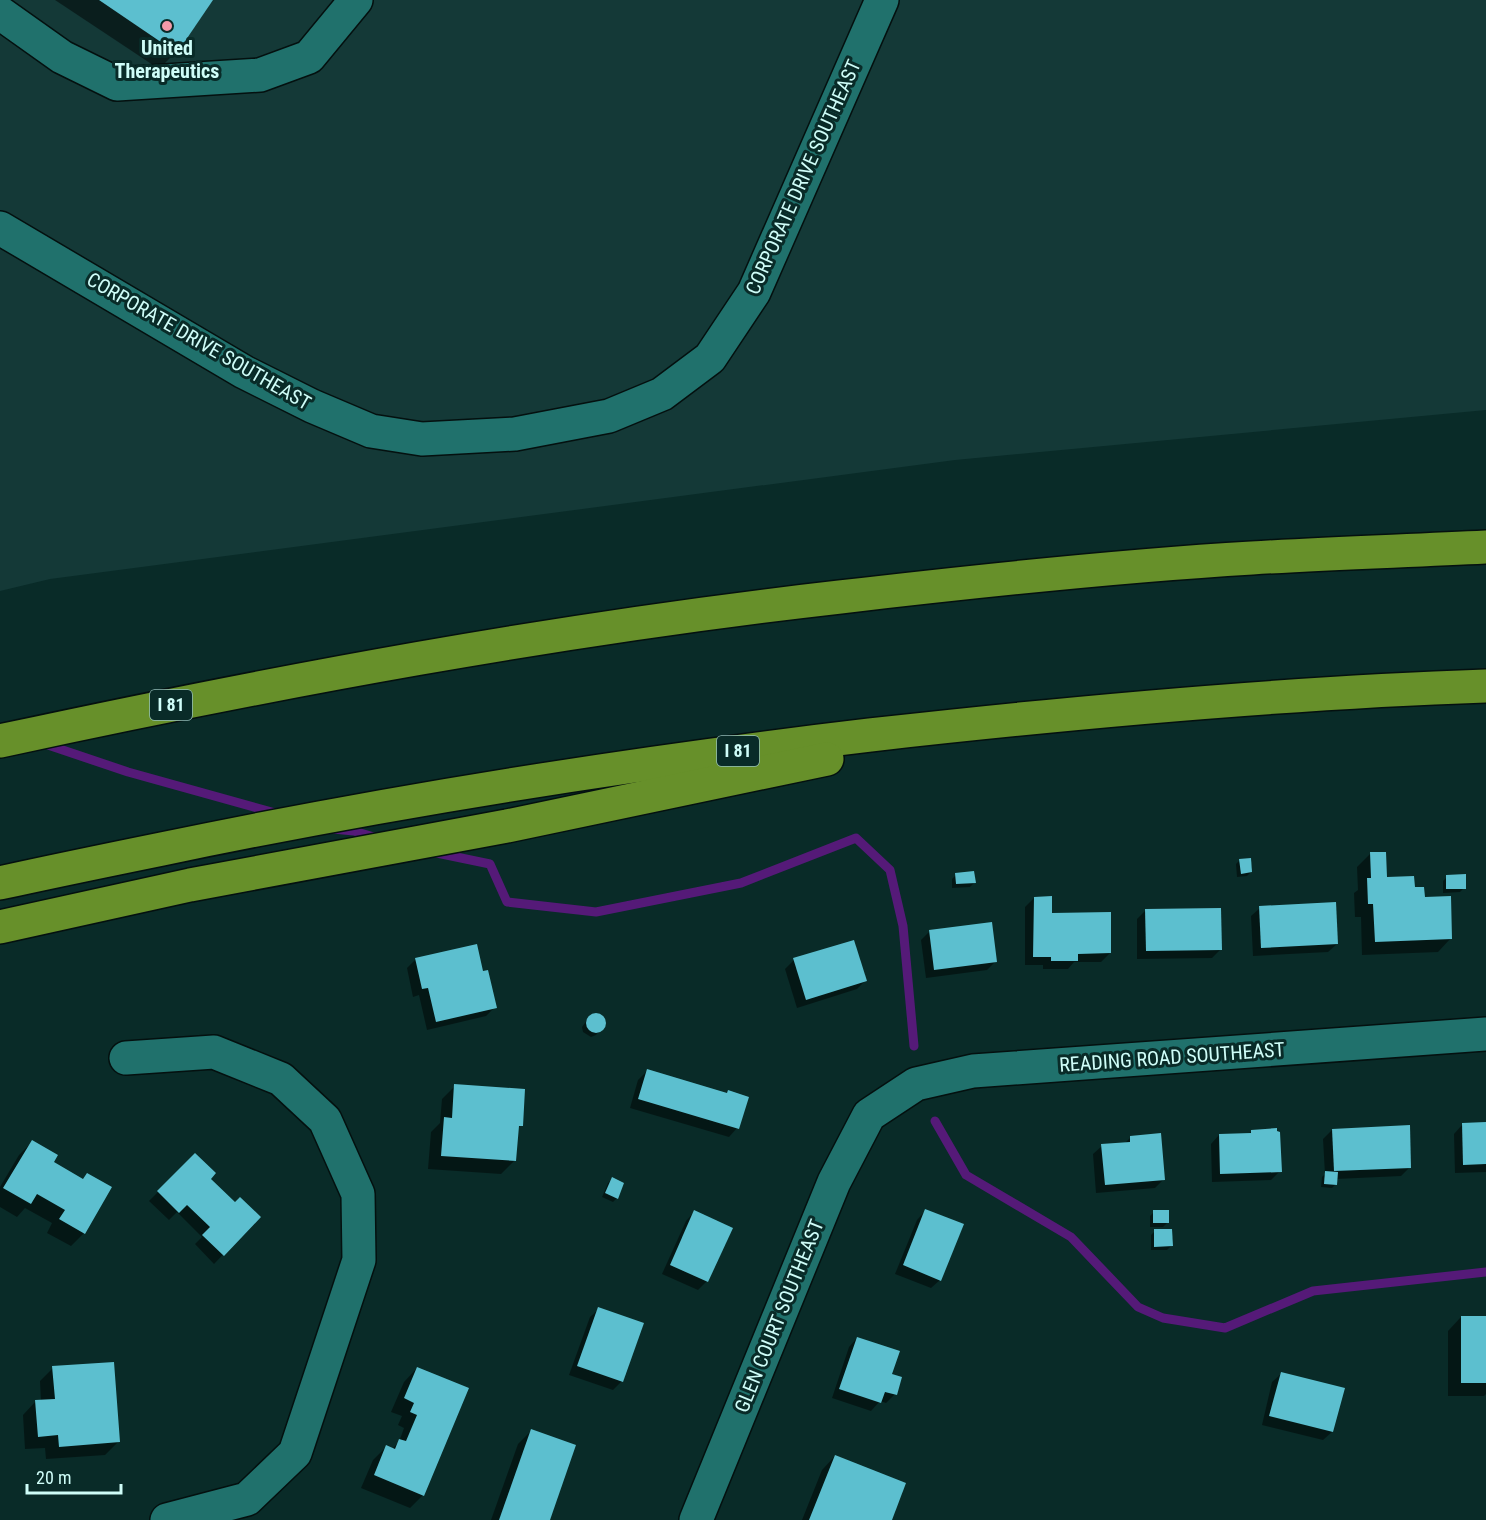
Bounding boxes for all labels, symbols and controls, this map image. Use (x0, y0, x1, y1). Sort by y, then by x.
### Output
marker: United Therapeutics (160, 19, 174, 33)
place label: United Therapeutics (115, 36, 219, 83)
street label: CORPORATE DRIVE SOUTHEAST (740, 56, 866, 298)
street label: CORPORATE DRIVE SOUTHEAST (83, 267, 315, 415)
road number: I 81 (150, 690, 192, 720)
road number: I 81 (717, 736, 759, 766)
street label: READING ROAD SOUTHEAST (1058, 1037, 1286, 1077)
street label: GLEN COURT SOUTHEAST (729, 1216, 829, 1416)
scale bar (27, 1457, 122, 1495)
text: 20 m (36, 1467, 71, 1488)

